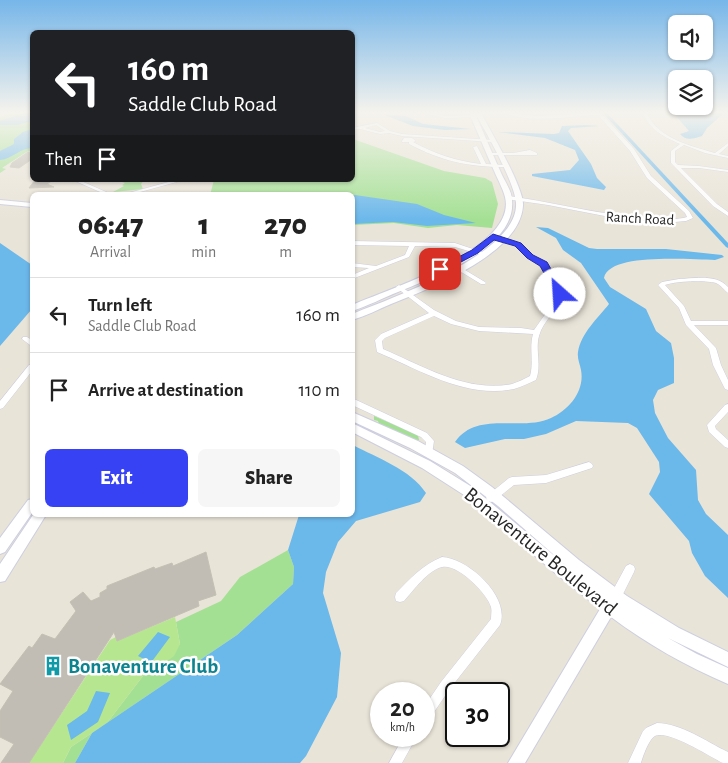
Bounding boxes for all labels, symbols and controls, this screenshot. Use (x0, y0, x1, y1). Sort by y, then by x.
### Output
map controls (668, 15, 713, 115)
button: sound (668, 15, 713, 60)
icon: left (45, 50, 110, 115)
text: 160 m (128, 52, 209, 87)
button: layers (668, 70, 713, 115)
text: Saddle Club Road (128, 93, 277, 115)
icon: arrive (93, 145, 121, 173)
text: Then (45, 150, 83, 169)
street label: Ranch Road (605, 209, 675, 228)
text: 06:47 (78, 210, 143, 240)
text: 1 (198, 210, 209, 240)
text: 270 (264, 210, 307, 240)
text: Arrival (90, 244, 131, 260)
text: min (191, 244, 216, 260)
text: m (279, 244, 292, 260)
pin (419, 248, 461, 290)
icon: arrive (426, 255, 454, 283)
position arrow (533, 267, 585, 319)
text: Turn left (88, 296, 152, 315)
icon: left (45, 301, 73, 329)
text: 160 m (296, 306, 340, 325)
text: Saddle Club Road (88, 318, 196, 334)
icon: arrive (45, 376, 73, 404)
text: Arrive at destination (88, 381, 244, 400)
text: 110 m (299, 381, 340, 400)
button: Exit (45, 449, 188, 507)
button: Share (198, 449, 340, 507)
street label: Bonaventure Boulevard (460, 483, 621, 619)
building icon: Bonaventure Club (42, 655, 64, 677)
place label: Bonaventure Club (68, 656, 218, 677)
speed limit sign: 30 (445, 682, 510, 747)
text: 20 (390, 696, 415, 721)
text: km/h (390, 721, 415, 733)

